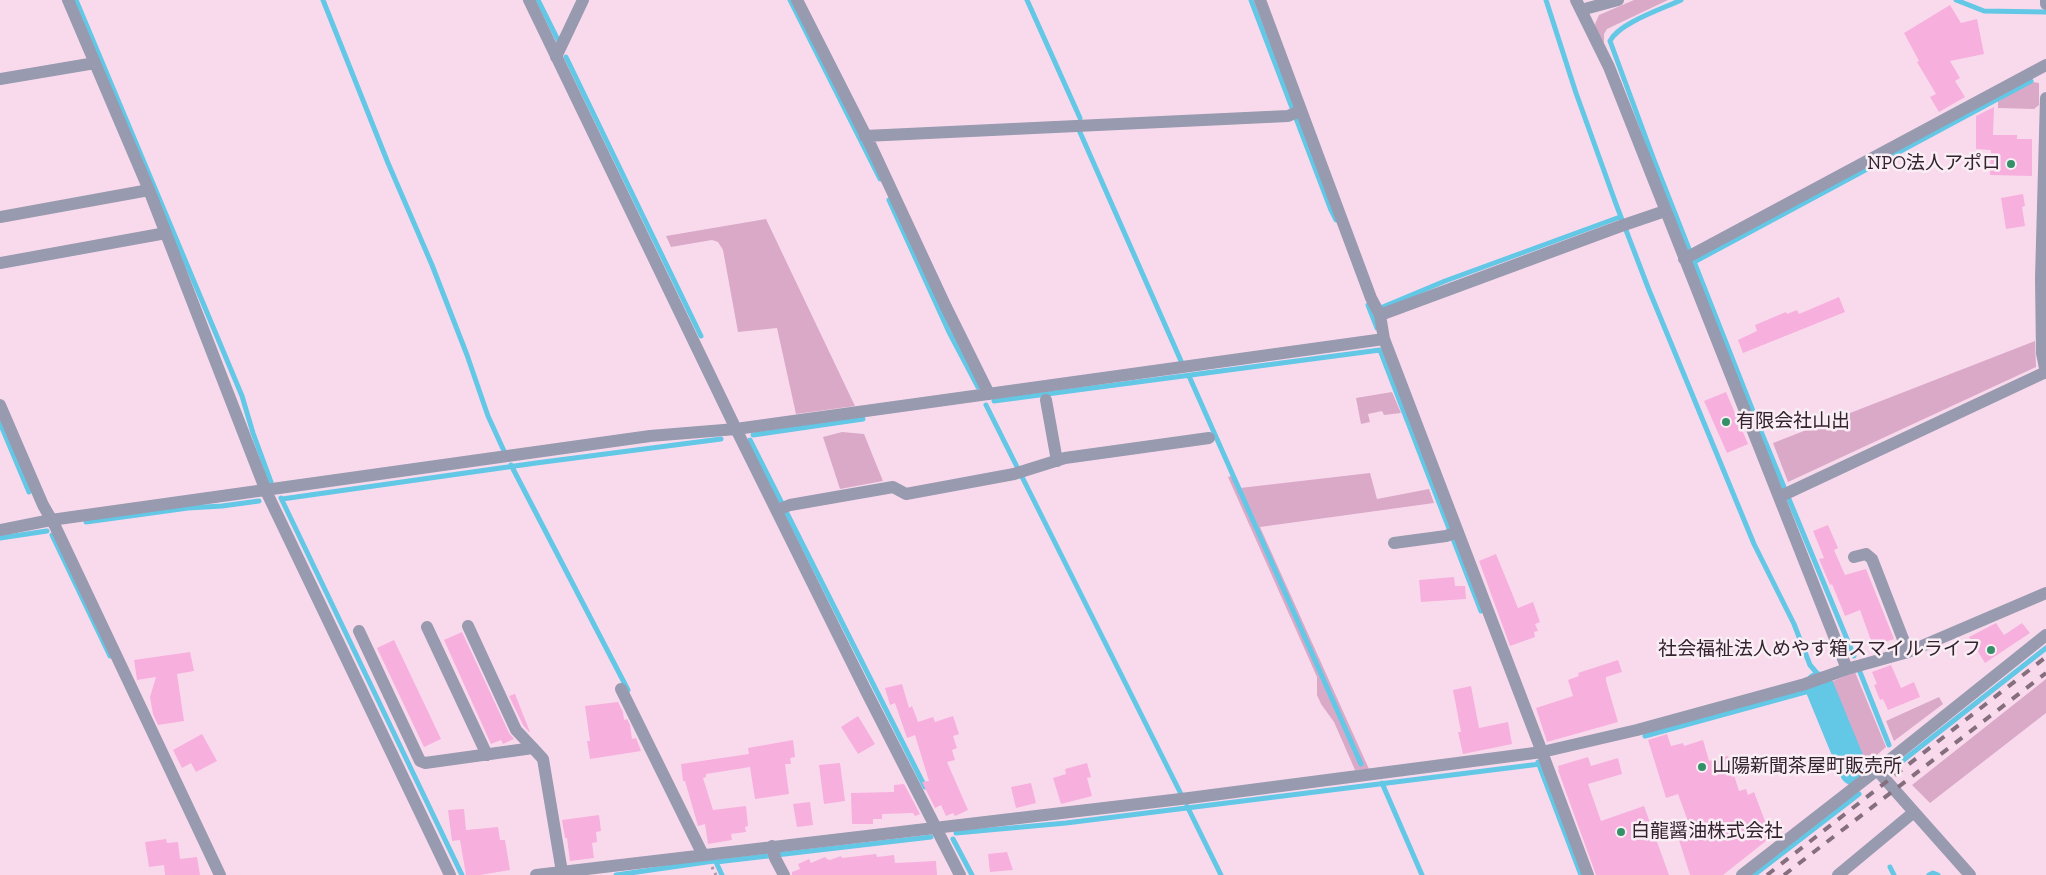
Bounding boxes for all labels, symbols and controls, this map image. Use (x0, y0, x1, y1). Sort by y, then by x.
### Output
place label: NPO法人アポロ (1867, 153, 2001, 175)
marker: NPO法人アポロ (2005, 158, 2017, 170)
place label: 有限会社山出 (1736, 411, 1850, 433)
marker: 有限会社山出 (1720, 416, 1732, 428)
place label: 社会福祉法人めやす箱スマイルライフ (1658, 639, 1981, 661)
marker: 社会福祉法人めやす箱スマイルライフ (1985, 644, 1997, 656)
place label: 山陽新聞茶屋町販売所 (1712, 756, 1902, 778)
marker: 山陽新聞茶屋町販売所 (1696, 761, 1708, 773)
place label: 白龍醤油株式会社 (1631, 821, 1783, 843)
marker: 白龍醤油株式会社 (1615, 826, 1627, 838)

